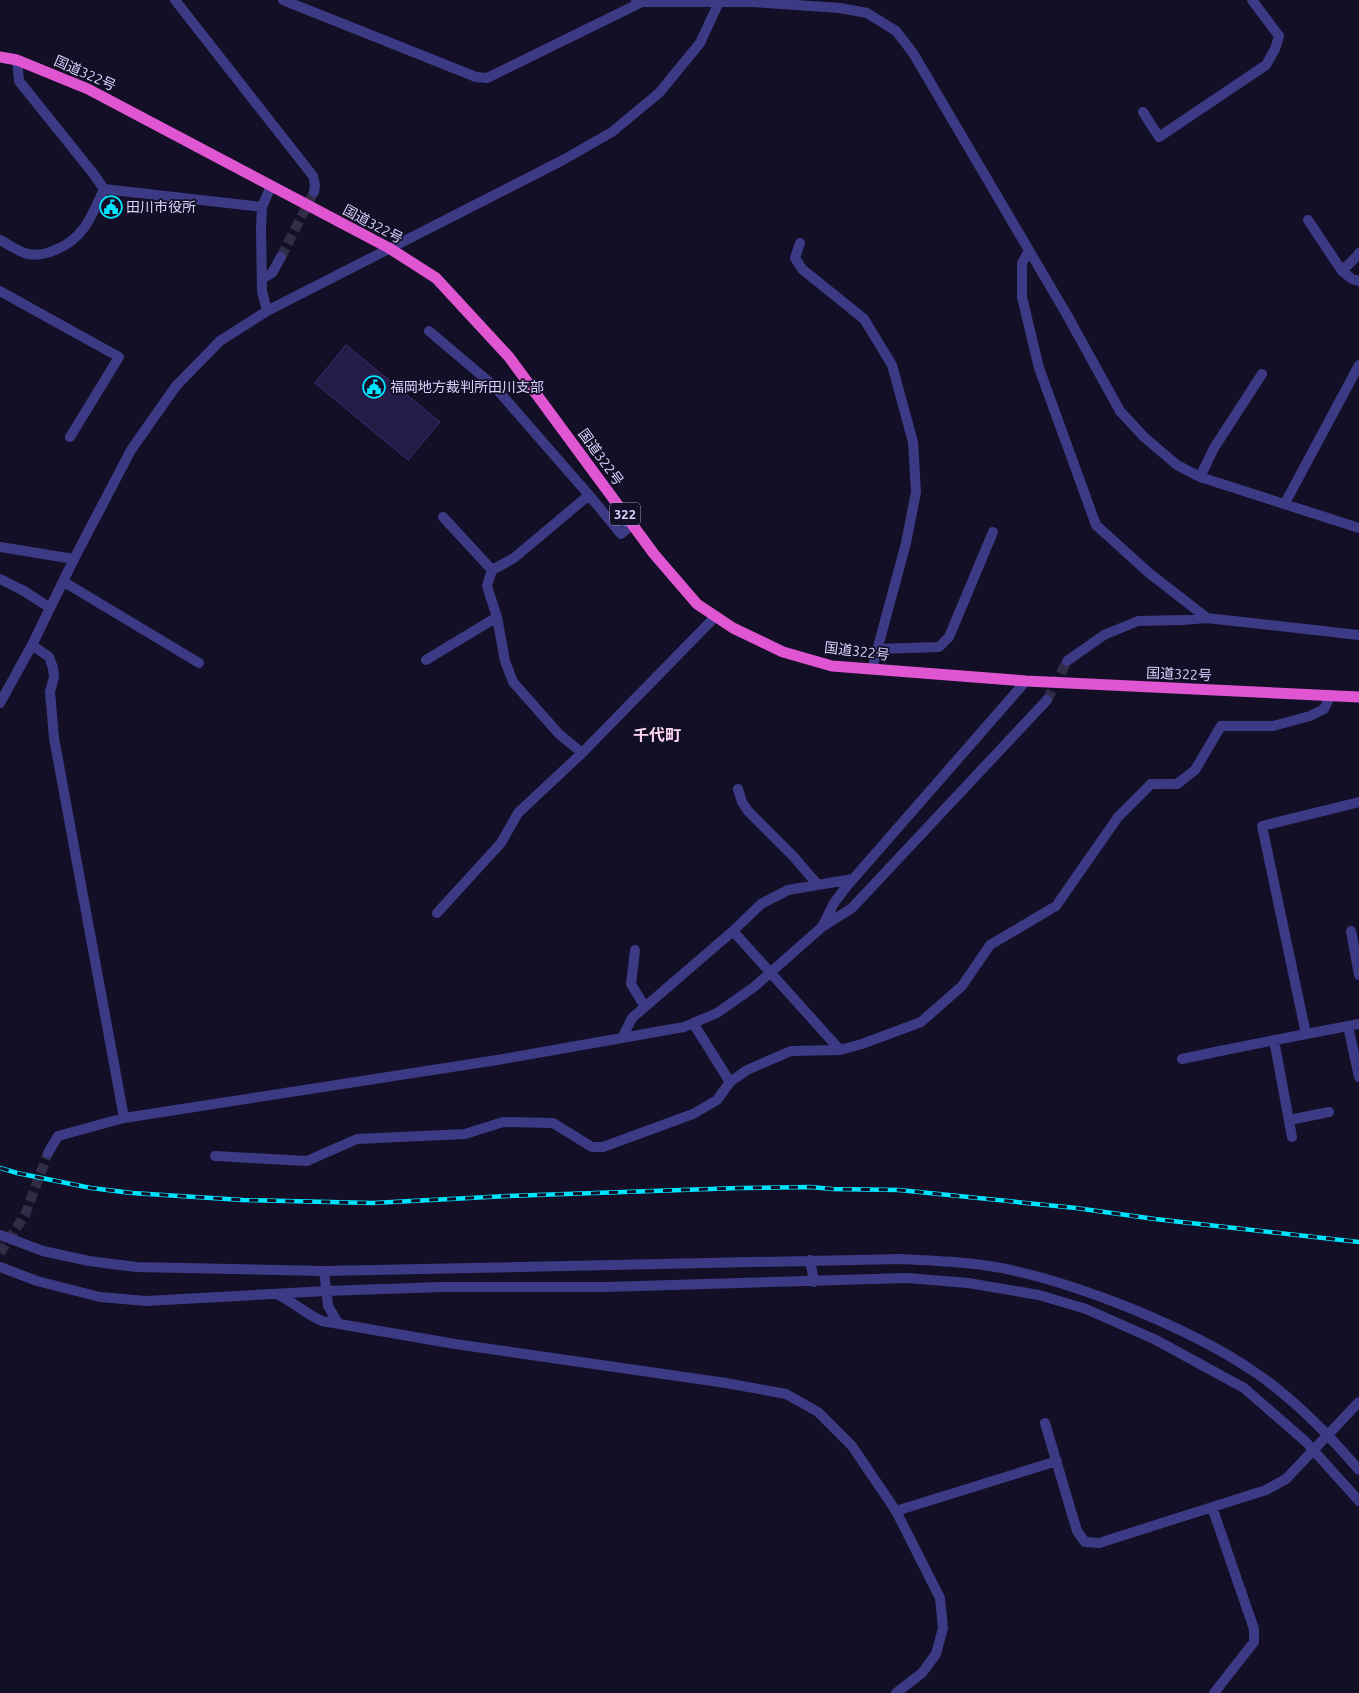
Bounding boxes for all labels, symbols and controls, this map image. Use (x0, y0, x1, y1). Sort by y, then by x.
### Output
street label: 国道322号 (52, 52, 118, 94)
public building icon: 田川市役所 (98, 194, 124, 220)
place label: 田川市役所 (126, 199, 196, 215)
street label: 国道322号 (340, 202, 406, 246)
public building icon: 福岡地方裁判所田川支部 (361, 374, 387, 400)
place label: 福岡地方裁判所田川支部 (390, 379, 544, 395)
street label: 国道322号 (575, 426, 627, 488)
road number: 322 (610, 503, 640, 525)
street label: 国道322号 (823, 639, 891, 663)
street label: 国道322号 (1146, 665, 1212, 683)
district label: 千代町 (633, 726, 681, 744)

